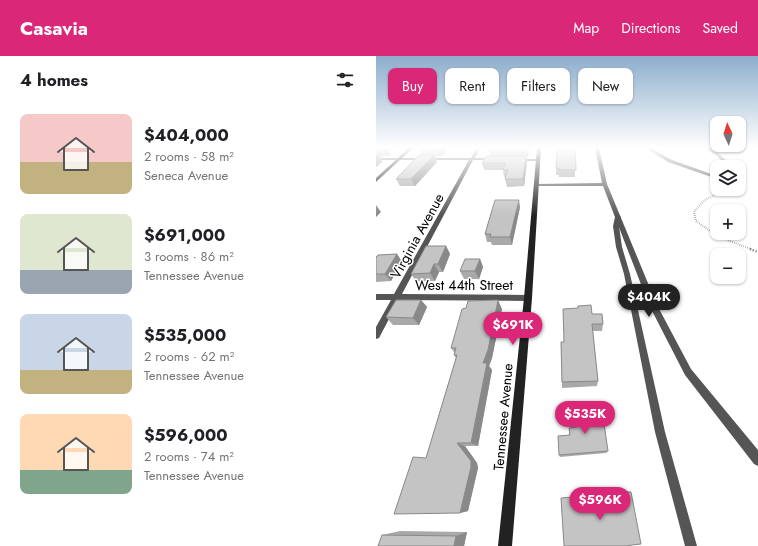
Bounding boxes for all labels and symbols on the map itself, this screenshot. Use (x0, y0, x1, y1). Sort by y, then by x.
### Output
north arrow (710, 116, 746, 152)
street label: Virginia Avenue (385, 190, 449, 282)
street label: West 44th Street (415, 275, 514, 295)
pin: $404K (621, 284, 677, 318)
pin: $691K (485, 312, 541, 346)
street label: Tennessee Avenue (488, 362, 518, 472)
pin: $535K (557, 401, 613, 435)
pin: $596K (572, 487, 628, 521)

